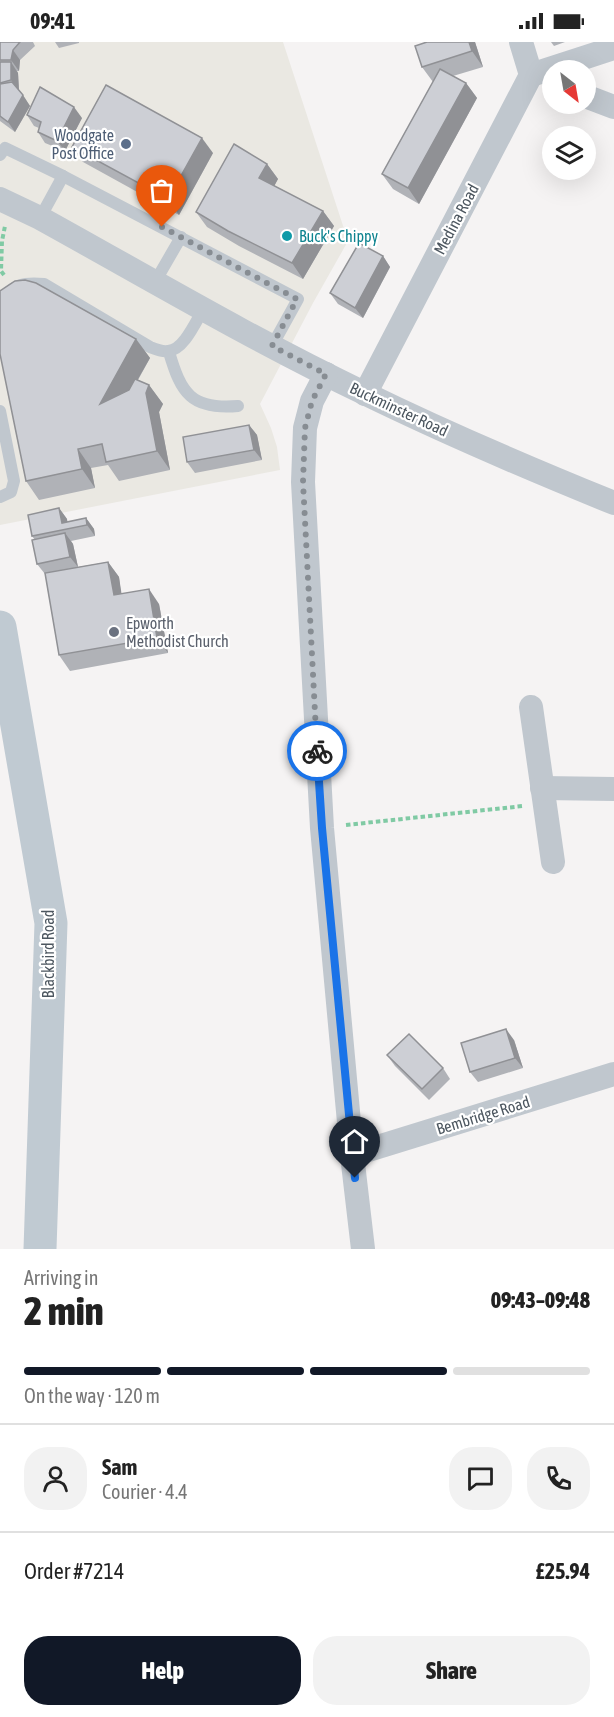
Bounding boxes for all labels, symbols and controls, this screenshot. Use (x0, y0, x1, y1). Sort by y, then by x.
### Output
text: 09:41 (30, 8, 75, 34)
north arrow (542, 60, 596, 114)
map controls (542, 60, 596, 180)
place label: Woodgate Post Office (51, 126, 114, 162)
button: layers (542, 126, 596, 180)
marker: Woodgate Post Office (119, 137, 133, 151)
pin (136, 165, 187, 227)
icon: bag (145, 174, 178, 207)
street label: Medina Road (430, 181, 482, 257)
place label: Buck's Chippy (299, 227, 378, 246)
marker: Buck's Chippy (280, 229, 294, 243)
street label: Buckminster Road (347, 378, 451, 440)
place label: Epworth Methodist Church (126, 614, 229, 650)
marker: Epworth Methodist Church (107, 625, 121, 639)
courier (287, 721, 347, 781)
icon: bike (301, 735, 334, 768)
street label: Blackbird Road (39, 910, 57, 998)
street label: Bembridge Road (434, 1092, 532, 1139)
pin (329, 1116, 380, 1178)
icon: home (338, 1125, 371, 1158)
text: Arriving in (24, 1266, 98, 1289)
text: 09:43–09:48 (491, 1287, 590, 1313)
text: 2 min (24, 1289, 104, 1333)
text: On the way · 120 m (24, 1384, 160, 1407)
button: person (24, 1447, 87, 1510)
button: chat (449, 1447, 512, 1510)
button: phone (527, 1447, 590, 1510)
text: Sam (102, 1454, 137, 1480)
text: Courier · 4.4 (102, 1480, 188, 1503)
text: Order #7214 (24, 1558, 124, 1584)
text: £25.94 (535, 1558, 590, 1584)
button: Help (24, 1636, 301, 1705)
button: Share (313, 1636, 590, 1705)

